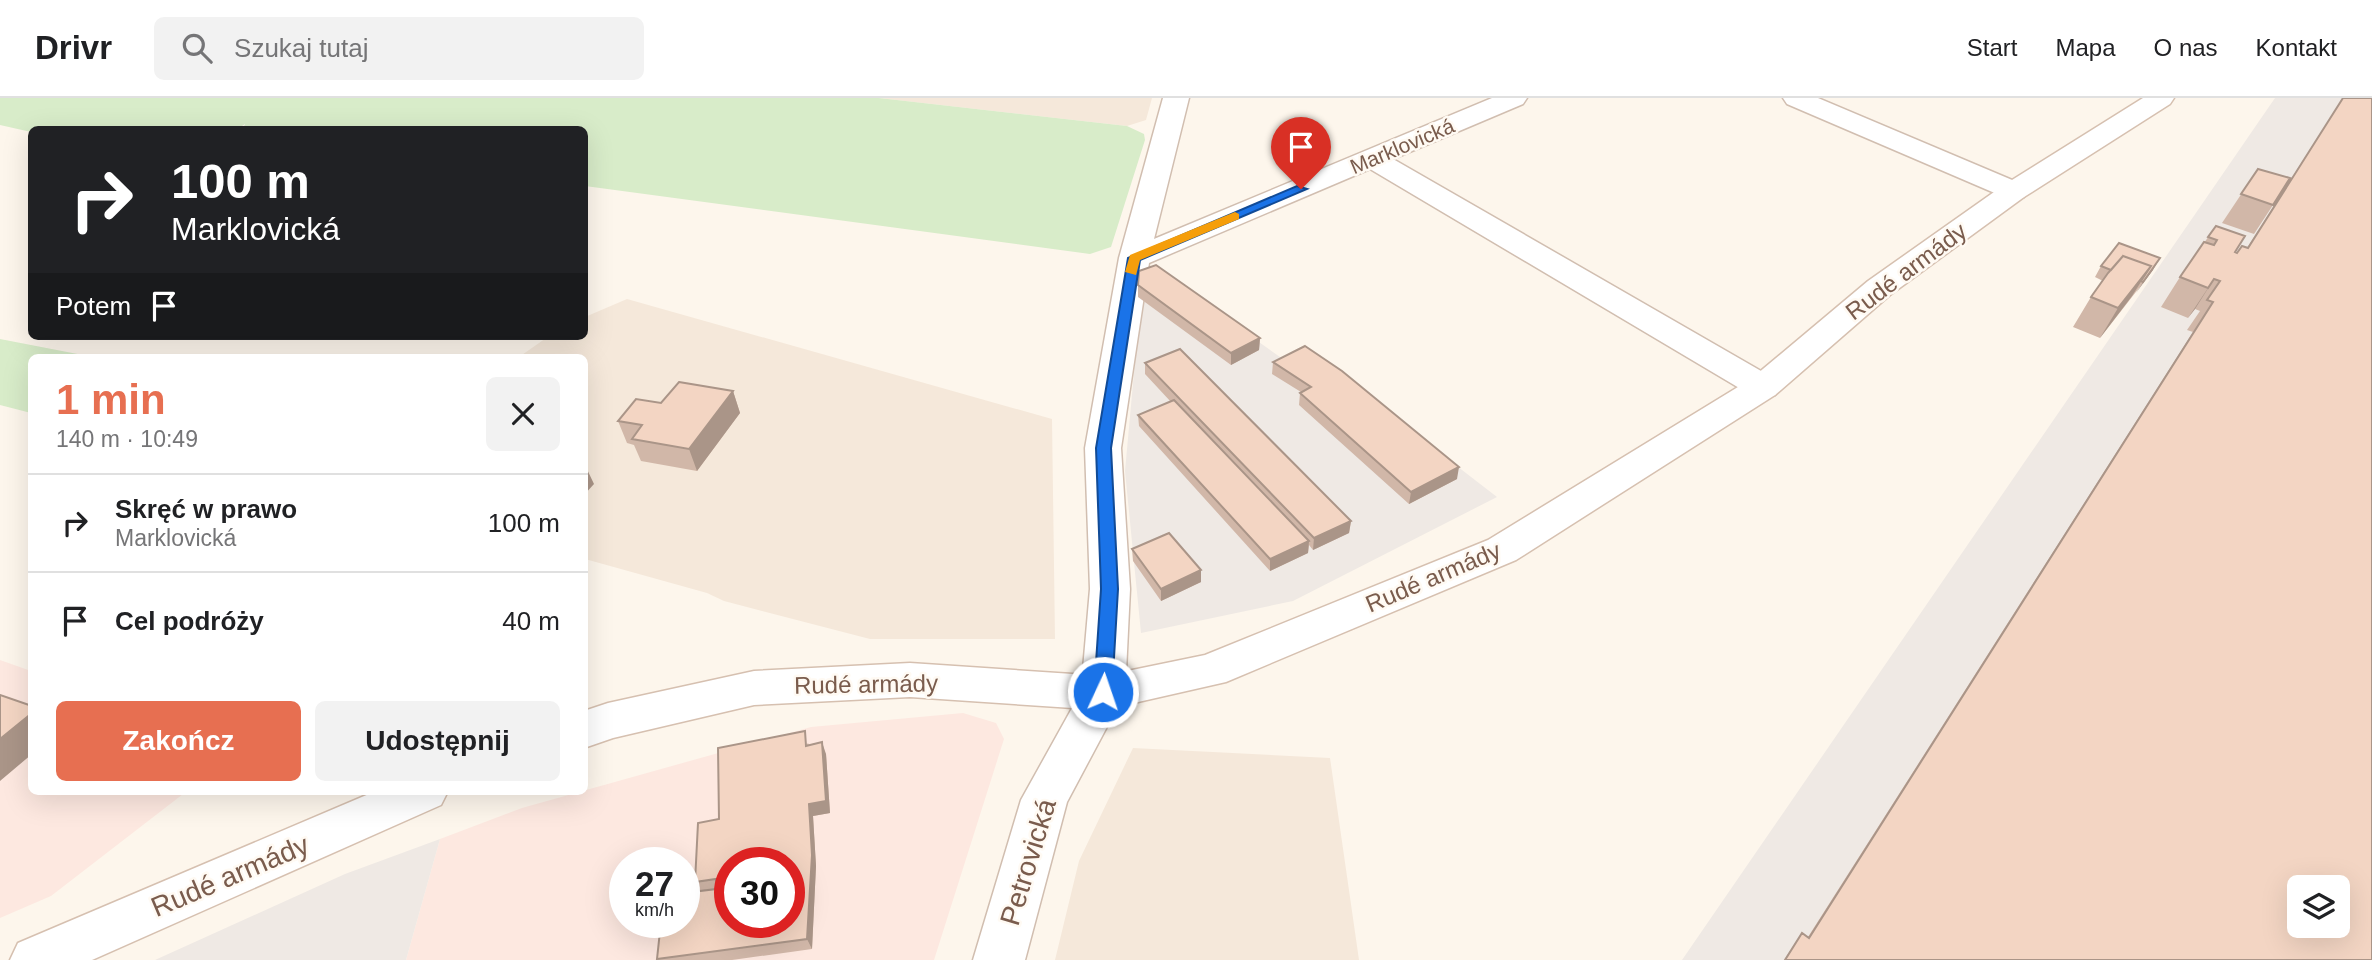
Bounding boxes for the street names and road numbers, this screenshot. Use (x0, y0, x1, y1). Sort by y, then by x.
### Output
street label: Marklovická (1346, 114, 1458, 178)
street label: Rudé armády (1840, 217, 1972, 325)
street label: Rudé armády (1361, 536, 1505, 618)
street label: Rudé armády (794, 669, 938, 699)
street label: Petrovická (994, 795, 1062, 929)
street label: Rudé armády (147, 829, 313, 923)

